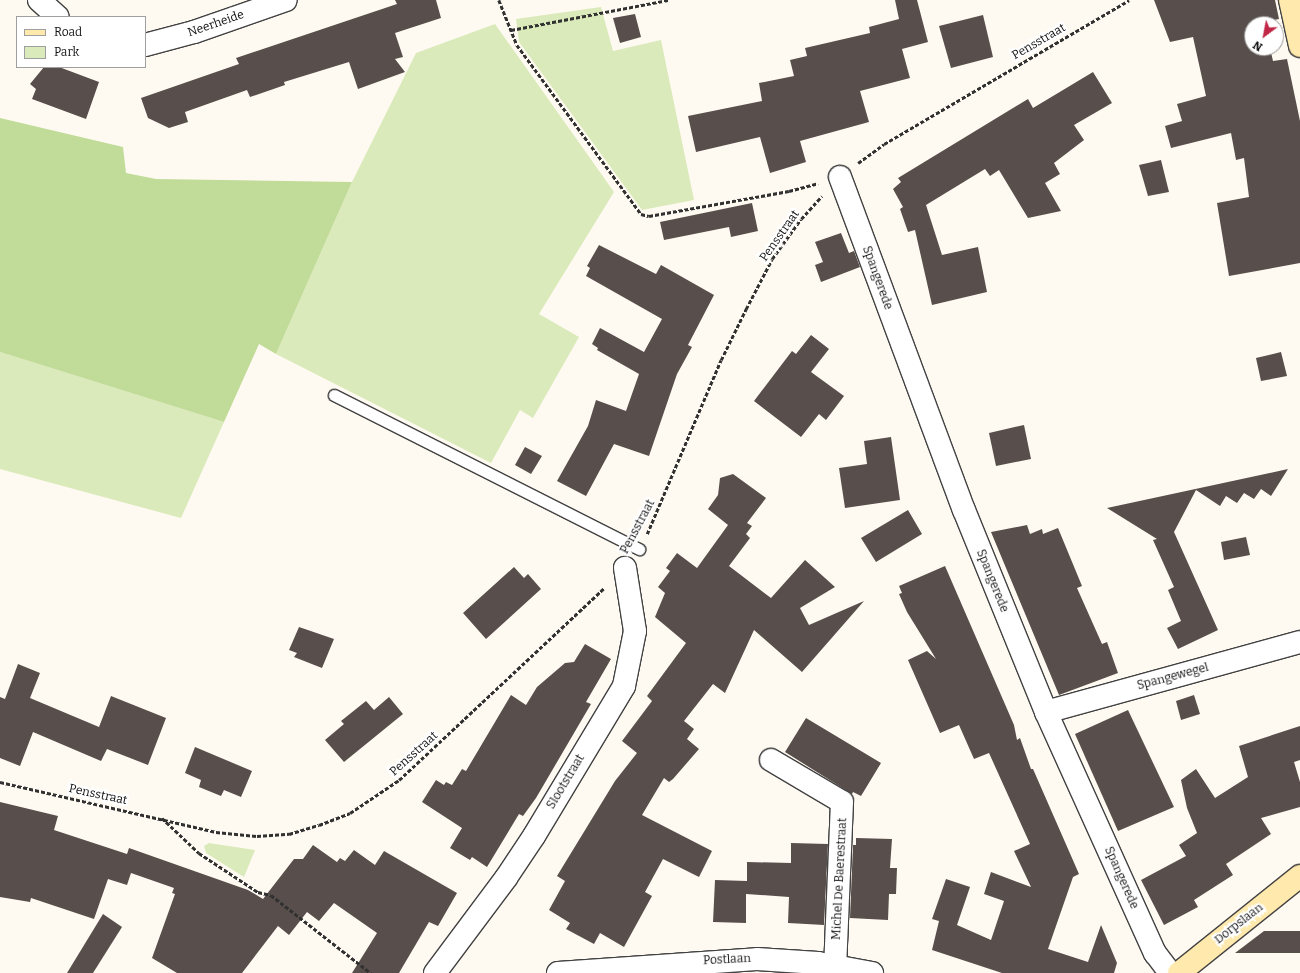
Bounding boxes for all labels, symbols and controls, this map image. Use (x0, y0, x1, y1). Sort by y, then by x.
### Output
street label: Neerheide (186, 8, 246, 40)
legend (16, 16, 146, 68)
north arrow (1244, 16, 1284, 56)
street label: Pensstraat (1010, 21, 1068, 63)
text: Road (54, 25, 82, 39)
text: N (1251, 38, 1265, 54)
text: Park (54, 45, 79, 59)
street label: Pensstraat (757, 208, 803, 264)
street label: Spangerede (859, 244, 895, 312)
street label: Pensstraat (618, 497, 658, 557)
street label: Spangerede (973, 547, 1011, 615)
street label: Spangewegel (1136, 661, 1210, 693)
street label: Pensstraat (387, 729, 441, 779)
street label: Slootstraat (544, 752, 588, 812)
street label: Pensstraat (67, 782, 129, 808)
street label: Michel De Baerestraat (830, 818, 850, 940)
street label: Spangerede (1101, 845, 1141, 911)
street label: Dorpslaan (1212, 901, 1266, 947)
street label: Postlaan (703, 952, 751, 968)

